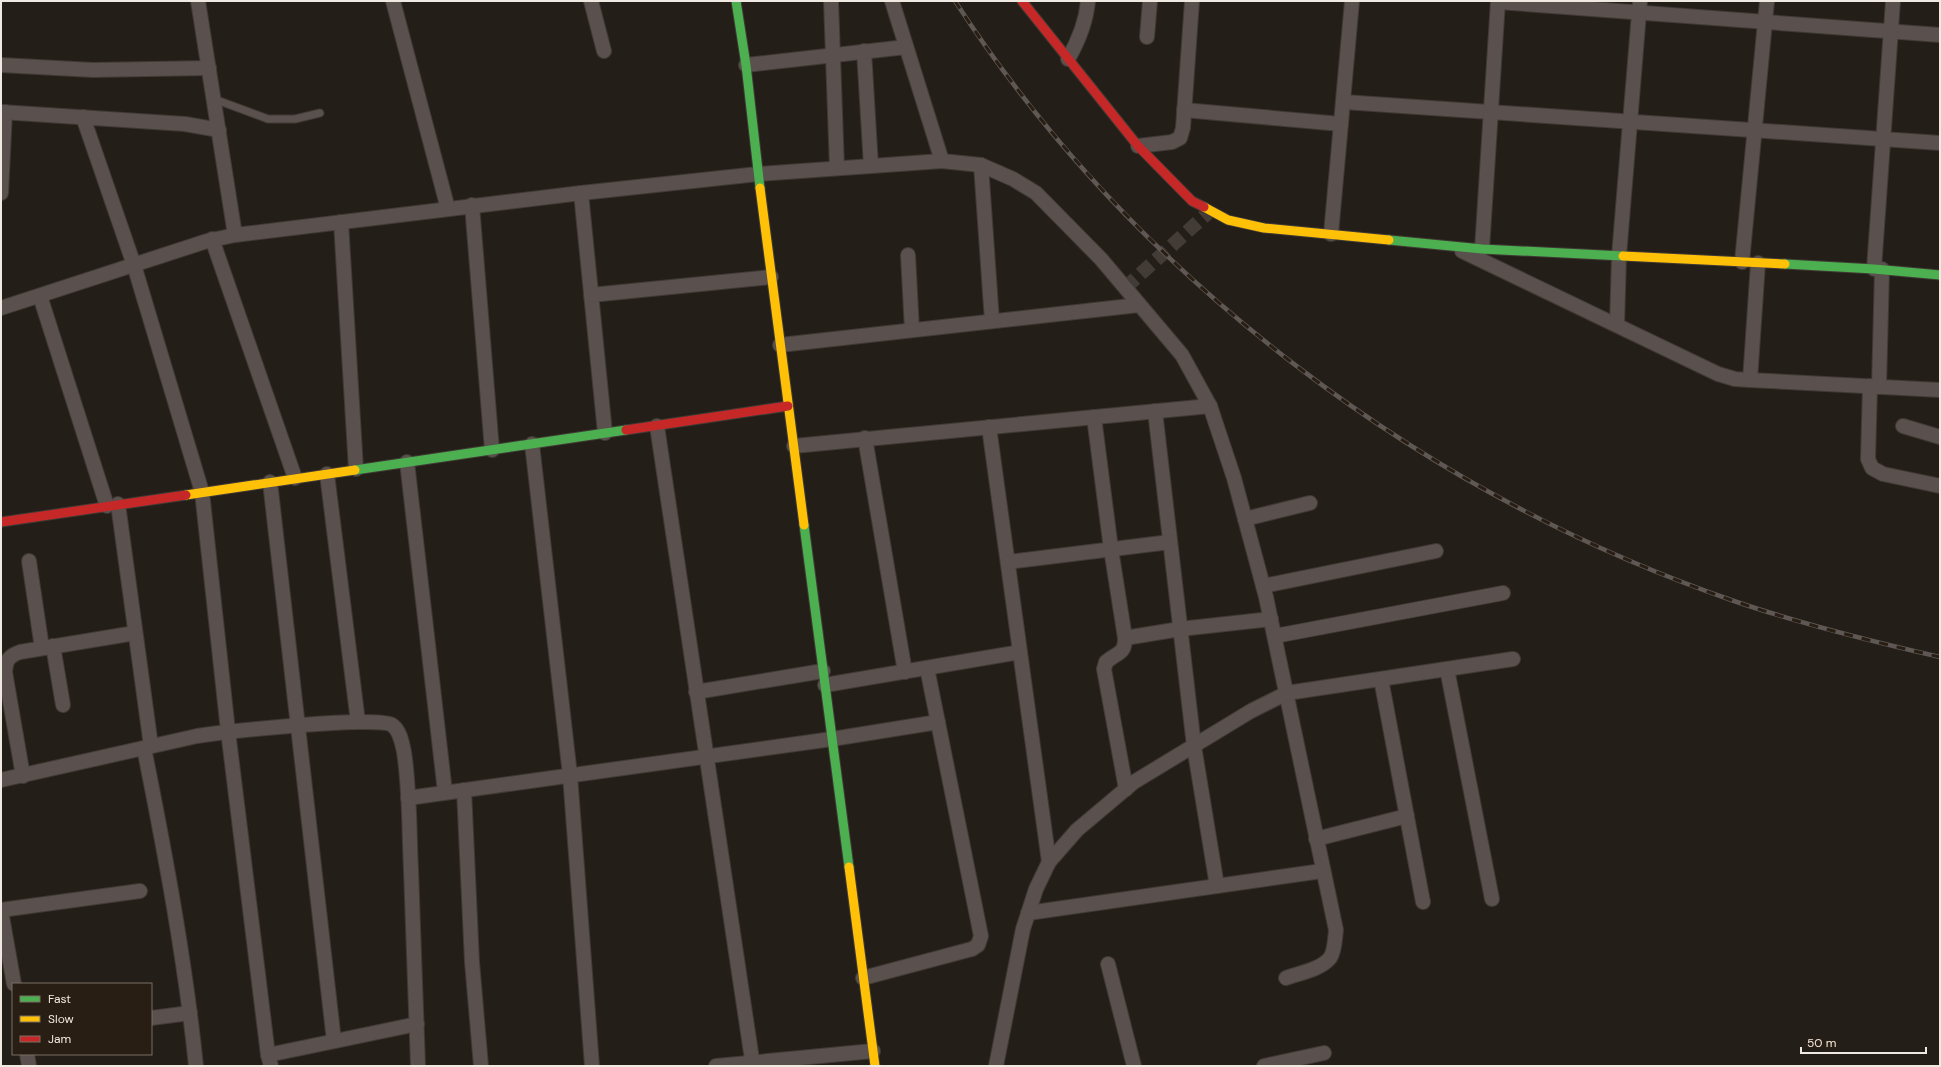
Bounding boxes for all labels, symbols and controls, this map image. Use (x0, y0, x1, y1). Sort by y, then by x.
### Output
legend (12, 983, 152, 1055)
text: Fast (48, 991, 71, 1007)
text: Slow (48, 1011, 74, 1027)
scale bar (1801, 1029, 1926, 1055)
text: Jam (48, 1031, 71, 1047)
text: 50 m (1807, 1035, 1836, 1051)

